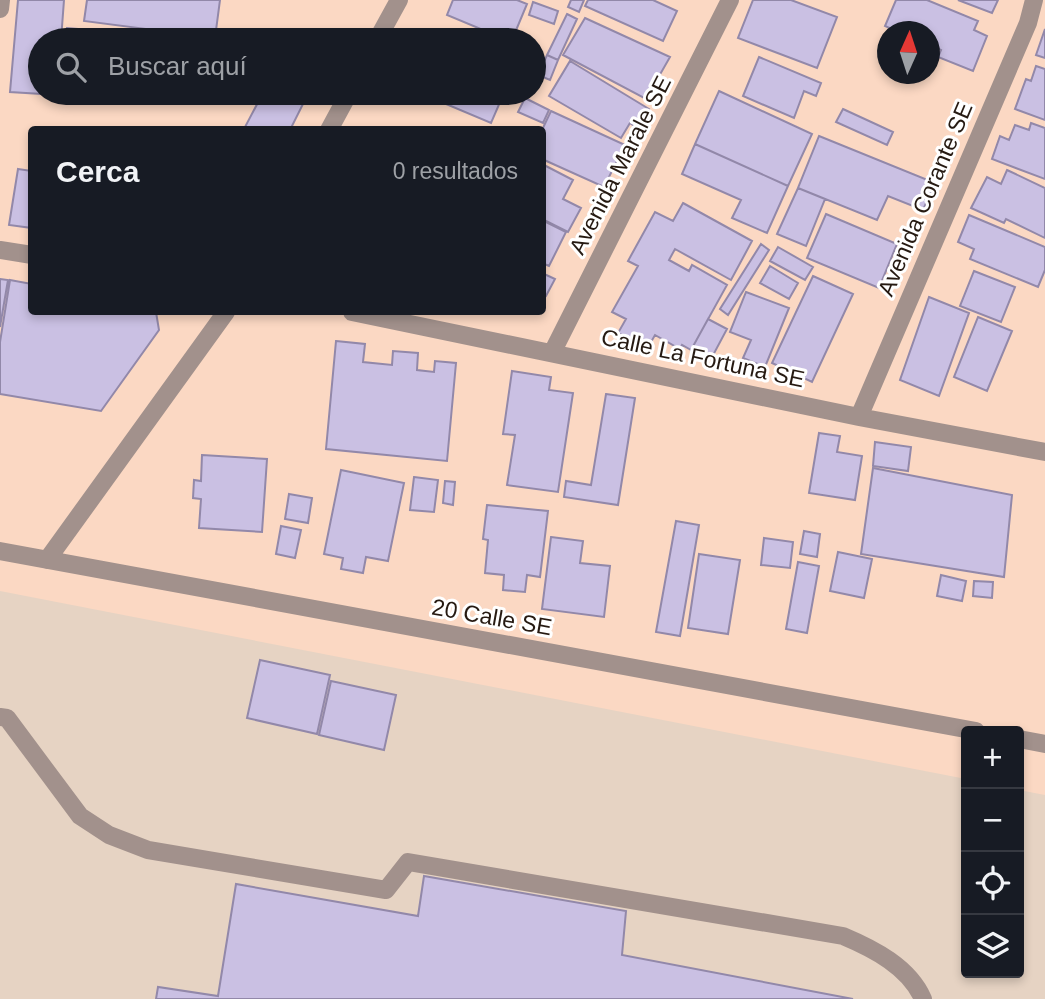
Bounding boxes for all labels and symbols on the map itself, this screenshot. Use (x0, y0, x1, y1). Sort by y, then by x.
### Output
north arrow (877, 21, 940, 84)
street label: Avenida Marale SE (564, 72, 676, 258)
street label: Avenida Corante SE (872, 98, 978, 300)
street label: Calle La Fortuna SE (599, 324, 807, 392)
street label: 20 Calle SE (430, 594, 554, 640)

